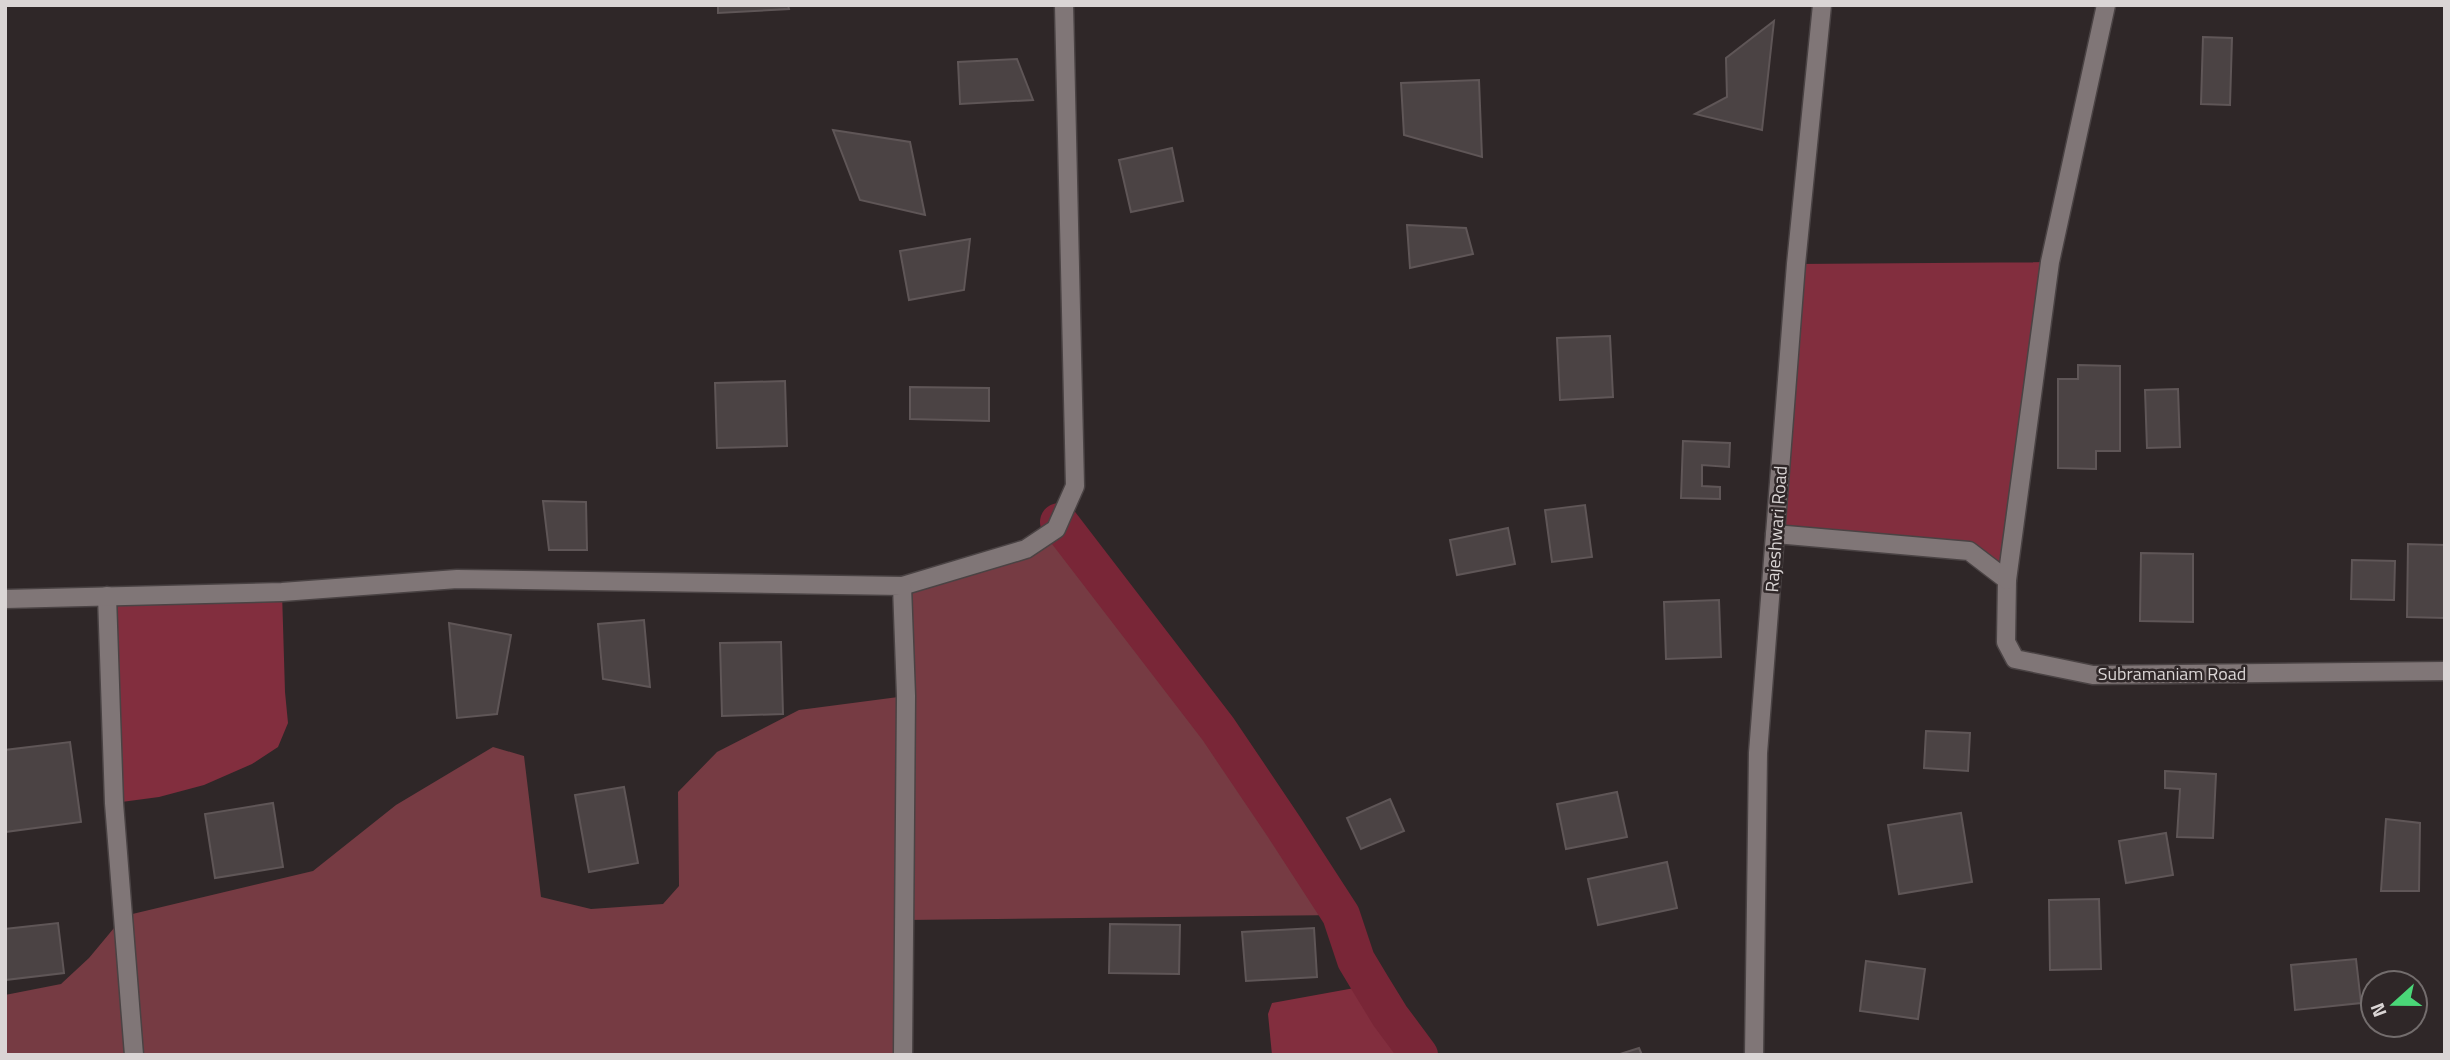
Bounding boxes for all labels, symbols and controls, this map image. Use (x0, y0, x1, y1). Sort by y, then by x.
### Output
street label: Rajeshwari Road (1758, 465, 1794, 593)
street label: Subramaniam Road (2098, 660, 2246, 687)
north arrow (2359, 969, 2429, 1039)
text: N (2362, 999, 2394, 1022)

